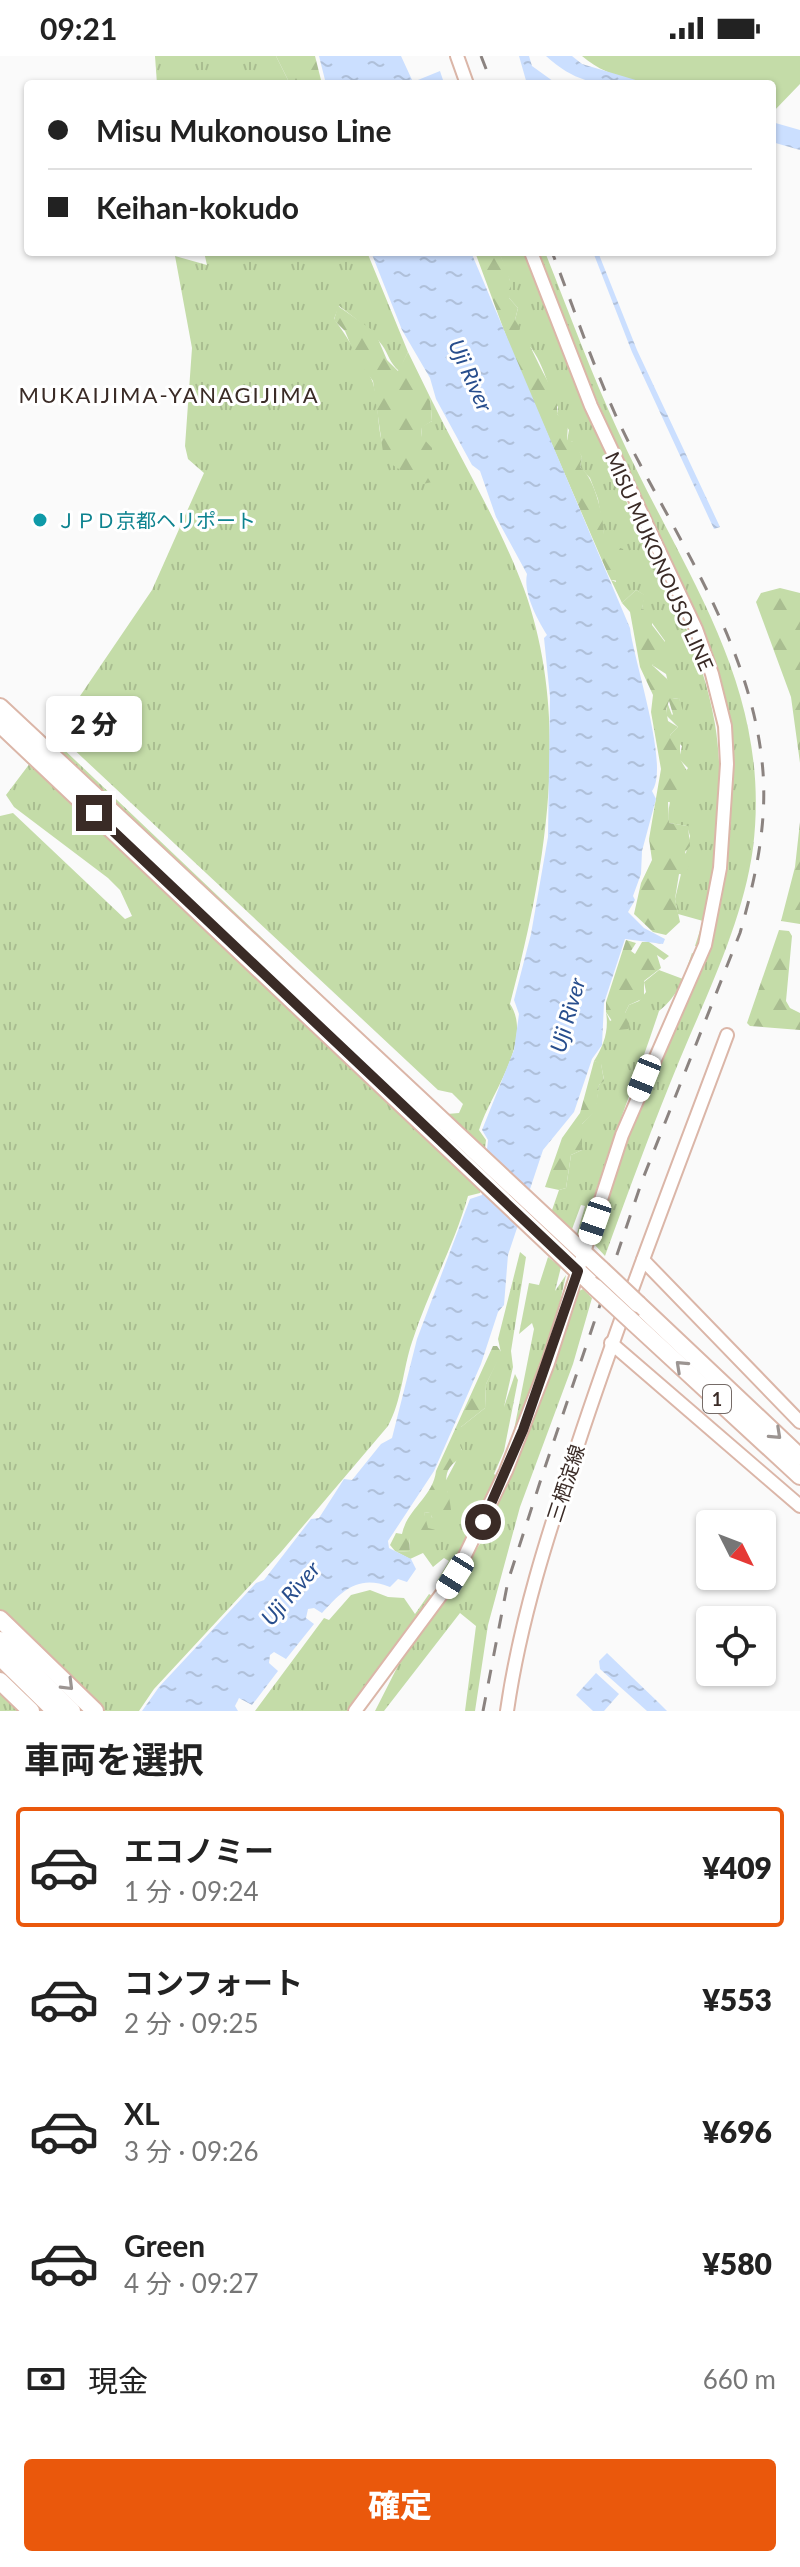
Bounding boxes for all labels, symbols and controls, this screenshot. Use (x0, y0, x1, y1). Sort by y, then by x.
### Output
text: 09:21 (40, 10, 117, 46)
text: Misu Mukonouso Line (96, 112, 392, 148)
text: Keihan-kokudo (96, 189, 299, 225)
water label: Uji River (443, 335, 499, 416)
district label: MUKAIJIMA-YANAGIJIMA (18, 381, 320, 408)
street label: MISU MUKONOUSO LINE (601, 448, 719, 674)
place label: ＪＰＤ京都ヘリポート (56, 508, 256, 532)
marker: ＪＰＤ京都ヘリポート (31, 511, 49, 529)
callout: 2 分 (46, 697, 142, 753)
text: 2 分 (70, 708, 118, 740)
route end (76, 795, 112, 831)
water label: Uji River (544, 974, 591, 1055)
car (624, 1051, 664, 1105)
car (576, 1194, 614, 1248)
one-way arrow (675, 1362, 690, 1376)
road number: 1 (703, 1385, 731, 1413)
one-way arrow (767, 1425, 781, 1440)
street label: 三栖淀線 (541, 1441, 589, 1525)
route start (465, 1504, 501, 1540)
north arrow (696, 1510, 776, 1590)
map controls (696, 1510, 776, 1686)
car (432, 1549, 478, 1603)
water label: Uji River (255, 1555, 325, 1631)
button: locate (696, 1606, 776, 1686)
one-way arrow (59, 1676, 73, 1690)
text: 車両を選択 (24, 1737, 204, 1781)
icon: car (28, 1831, 100, 1903)
text: エコノミー (124, 1832, 274, 1868)
text: ¥409 (702, 1849, 772, 1885)
text: 1 分 · 09:24 (124, 1875, 259, 1907)
icon: car (28, 1963, 100, 2035)
text: コンフォート (124, 1964, 303, 2000)
text: ¥553 (702, 1981, 772, 2017)
text: 2 分 · 09:25 (124, 2007, 259, 2039)
icon: car (28, 2095, 100, 2167)
text: XL (124, 2095, 160, 2131)
text: ¥696 (702, 2113, 772, 2149)
text: 3 分 · 09:26 (124, 2135, 259, 2167)
icon: car (28, 2227, 100, 2299)
text: Green (124, 2227, 205, 2263)
text: ¥580 (702, 2245, 772, 2281)
text: 4 分 · 09:27 (124, 2267, 259, 2299)
icon: cash (24, 2357, 68, 2401)
text: 現金 (88, 2362, 148, 2398)
text: 660 m (703, 2363, 776, 2395)
button: 確定 (24, 2459, 776, 2551)

